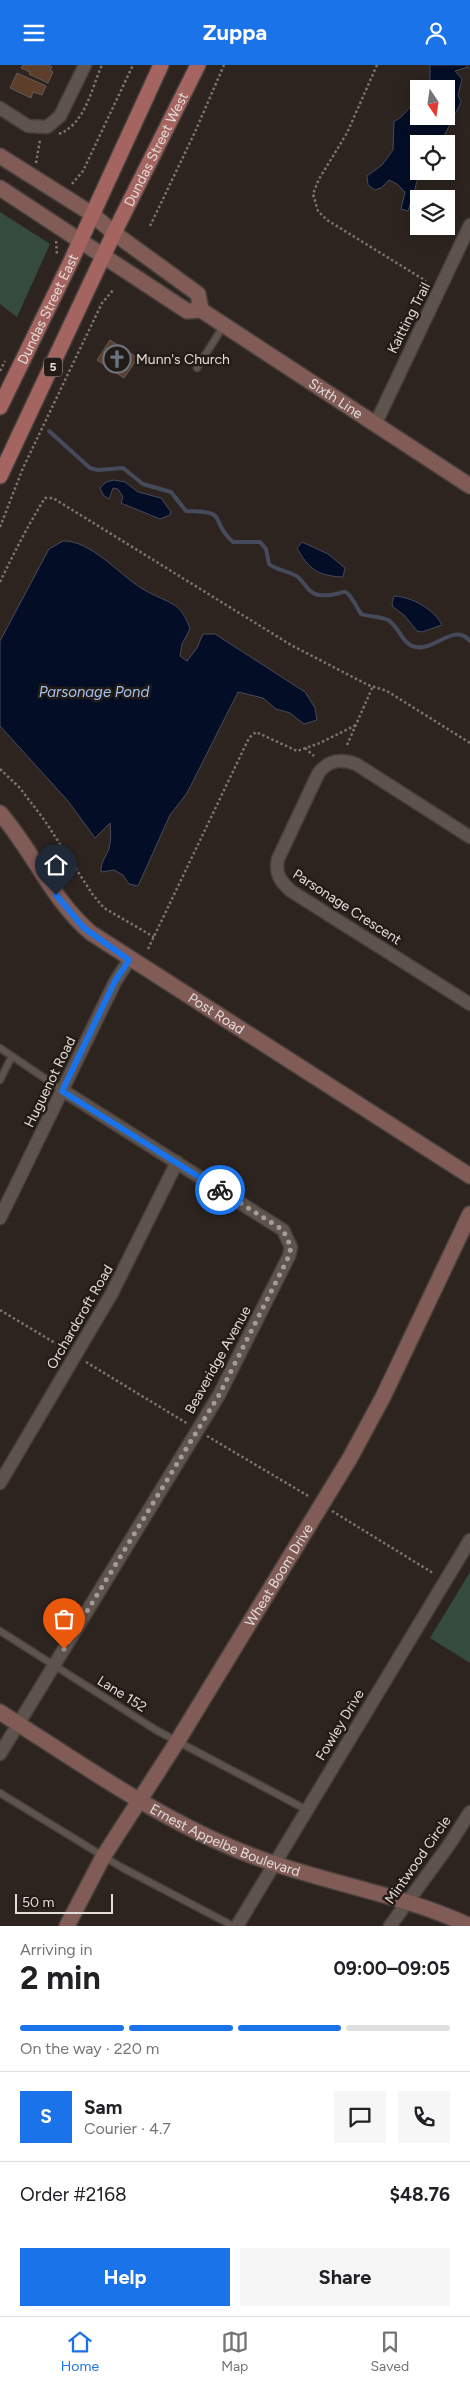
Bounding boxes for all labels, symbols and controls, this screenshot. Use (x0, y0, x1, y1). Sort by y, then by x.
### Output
icon: menu (20, 19, 48, 47)
text: Zuppa (203, 19, 267, 46)
icon: person (422, 19, 450, 47)
north arrow (410, 80, 455, 125)
map controls (410, 80, 455, 235)
street label: Dundas Street West (120, 89, 192, 209)
button: locate (410, 135, 455, 180)
button: layers (410, 190, 455, 235)
street label: Dundas Street East (14, 251, 82, 367)
street label: Kaitting Trail (384, 280, 434, 356)
church icon: Munn's Church (102, 344, 132, 374)
place label: Munn's Church (136, 351, 230, 368)
road number: 5 (44, 357, 62, 377)
street label: Sixth Line (306, 374, 366, 422)
water label: Parsonage Pond (39, 683, 149, 701)
pin (35, 844, 77, 895)
icon: home (42, 851, 70, 879)
street label: Parsonage Crescent (290, 866, 404, 948)
street label: Post Road (185, 989, 248, 1038)
street label: Huguenot Road (21, 1034, 79, 1130)
courier (195, 1165, 245, 1215)
icon: bike (206, 1176, 234, 1204)
street label: Orchardcroft Road (43, 1262, 117, 1372)
street label: Beaveridge Avenue (181, 1303, 255, 1417)
street label: Wheat Boom Drive (241, 1520, 317, 1630)
pin (43, 1598, 85, 1649)
icon: bag (50, 1605, 78, 1633)
street label: Lane 152 (94, 1672, 150, 1716)
street label: Fowley Drive (312, 1686, 368, 1764)
street label: Ernest Appelbe Boulevard (147, 1800, 302, 1880)
street label: Mintwood Circle (381, 1813, 455, 1907)
scale bar (15, 1891, 112, 1914)
text: 50 m (22, 1894, 54, 1911)
text: Arriving in (20, 1940, 92, 1959)
text: 09:00–09:05 (333, 1957, 450, 1980)
text: 2 min (20, 1959, 101, 1997)
text: On the way · 220 m (20, 2039, 159, 2058)
button: chat (334, 2091, 386, 2143)
button: phone (398, 2091, 450, 2143)
text: Sam (84, 2096, 122, 2119)
text: S (40, 2105, 52, 2128)
text: Courier · 4.7 (84, 2119, 171, 2138)
text: Order #2168 (20, 2183, 127, 2206)
text: $48.76 (390, 2183, 450, 2206)
button: Help (20, 2248, 230, 2306)
button: Share (240, 2248, 450, 2306)
tab: Home (61, 2328, 99, 2375)
tab: Map (221, 2328, 249, 2375)
tab: Saved (371, 2328, 409, 2375)

